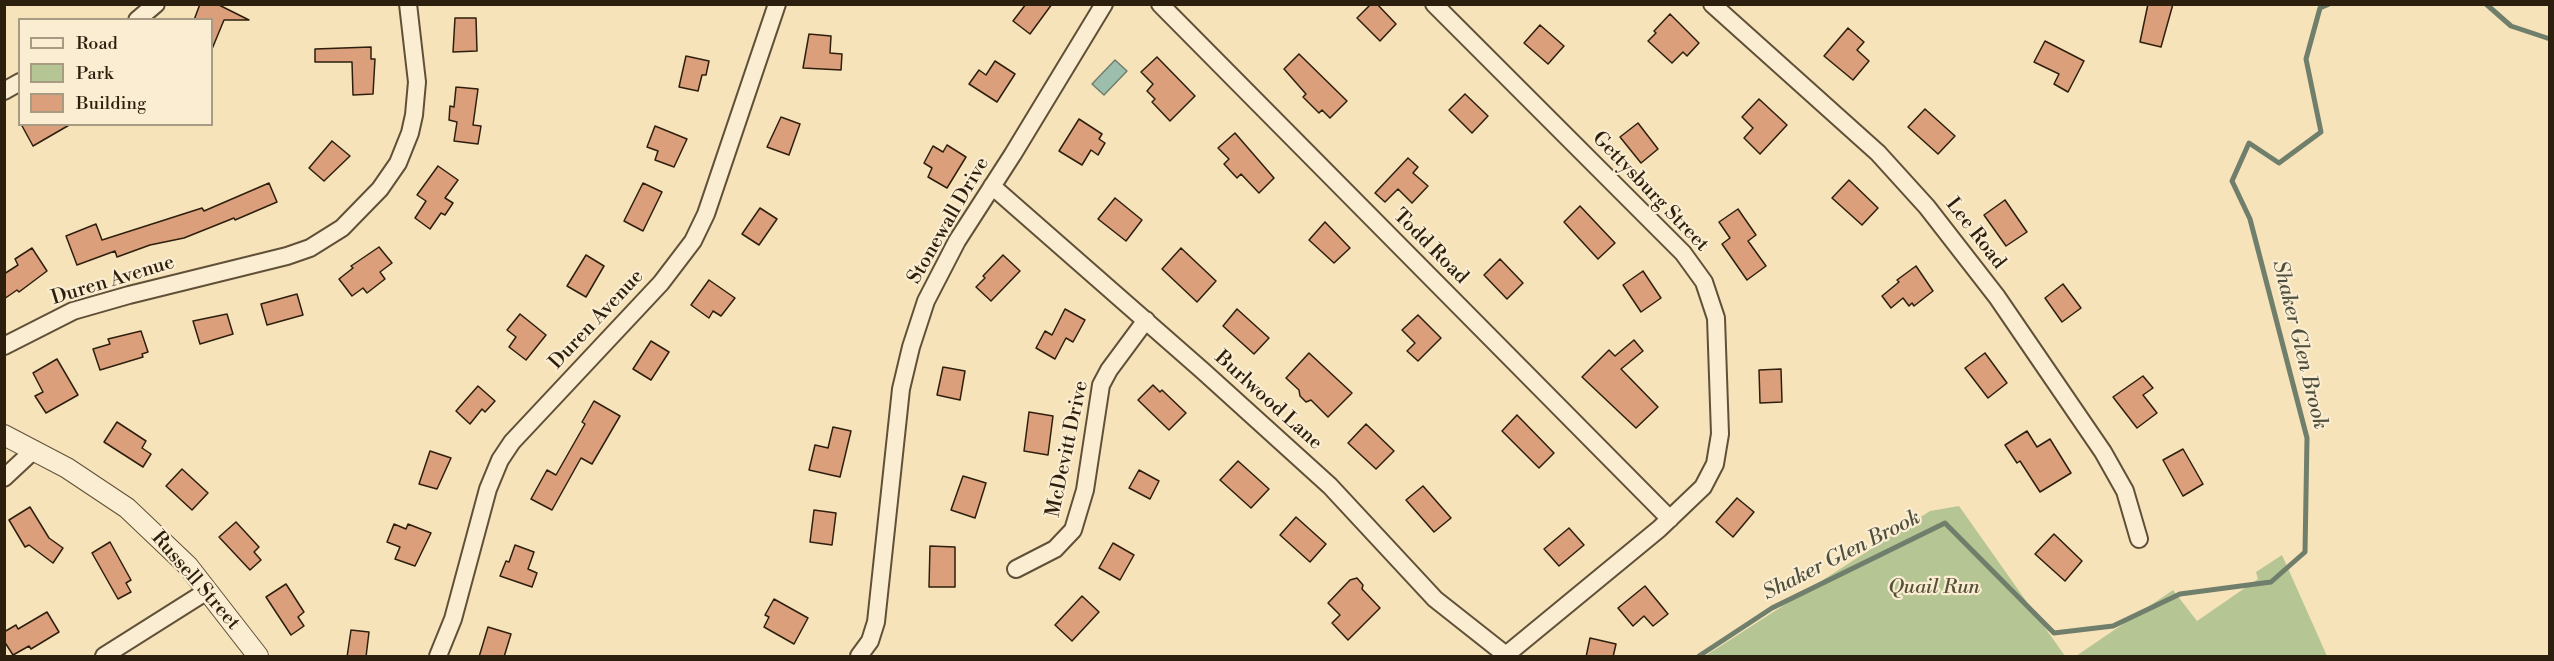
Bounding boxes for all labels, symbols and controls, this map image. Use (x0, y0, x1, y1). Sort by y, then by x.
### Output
legend (18, 18, 213, 126)
text: Road (76, 32, 118, 55)
text: Park (76, 62, 113, 85)
text: Building (76, 92, 146, 115)
street label: Gettysburg Street (1587, 127, 1713, 257)
street label: Stonewall Drive (903, 153, 995, 289)
street label: Lee Road (1940, 194, 2010, 274)
street label: Todd Road (1387, 204, 1473, 290)
street label: Duren Avenue (49, 251, 177, 311)
water label: Shaker Glen Brook (2266, 258, 2332, 432)
street label: Duren Avenue (545, 265, 649, 375)
street label: Burlwood Lane (1209, 346, 1327, 456)
street label: McDevitt Drive (1042, 379, 1094, 519)
water label: Shaker Glen Brook (1759, 505, 1925, 607)
street label: Russell Street (146, 527, 244, 635)
park label: Quail Run (1888, 576, 1980, 600)

